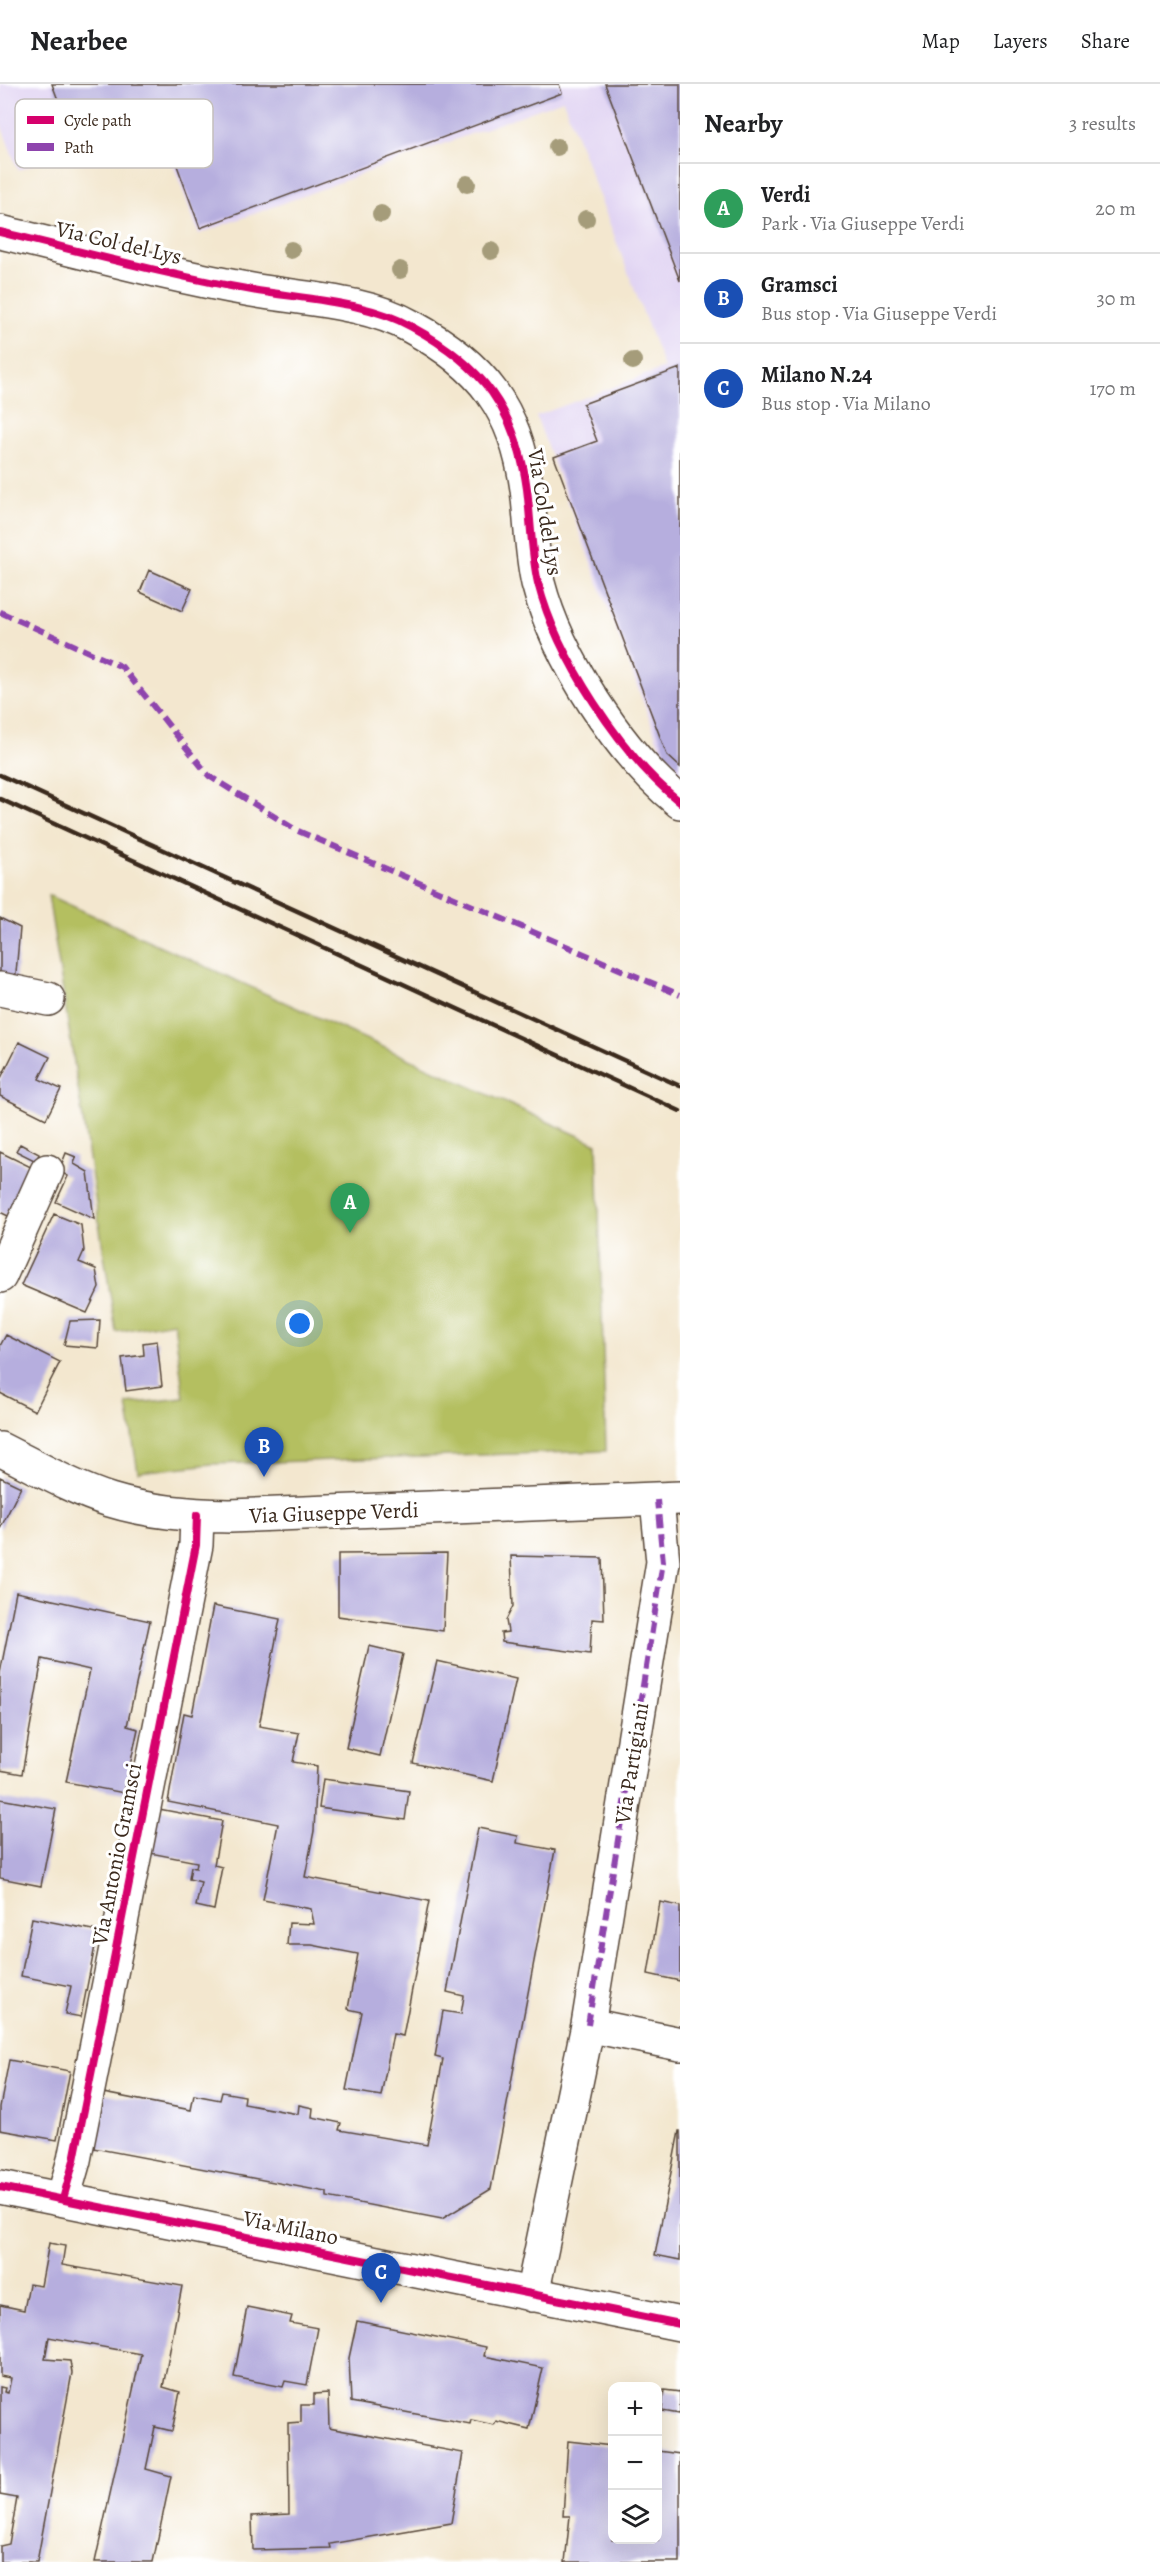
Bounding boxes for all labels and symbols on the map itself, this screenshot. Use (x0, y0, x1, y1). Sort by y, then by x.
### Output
legend (15, 99, 213, 168)
text: Cycle path (64, 110, 132, 132)
text: Path (64, 137, 94, 159)
street label: Via Col del Lys (52, 214, 185, 272)
street label: Via Col del Lys (520, 445, 570, 578)
pin: A (330, 1184, 370, 1233)
your location (285, 1309, 314, 1338)
pin: B (244, 1428, 284, 1477)
street label: Via Giuseppe Verdi (248, 1495, 419, 1531)
street label: Via Partigiani (607, 1700, 656, 1827)
street label: Via Antonio Gramsci (84, 1761, 149, 1949)
street label: Via Milano (239, 2203, 341, 2253)
pin: C (362, 2254, 400, 2303)

